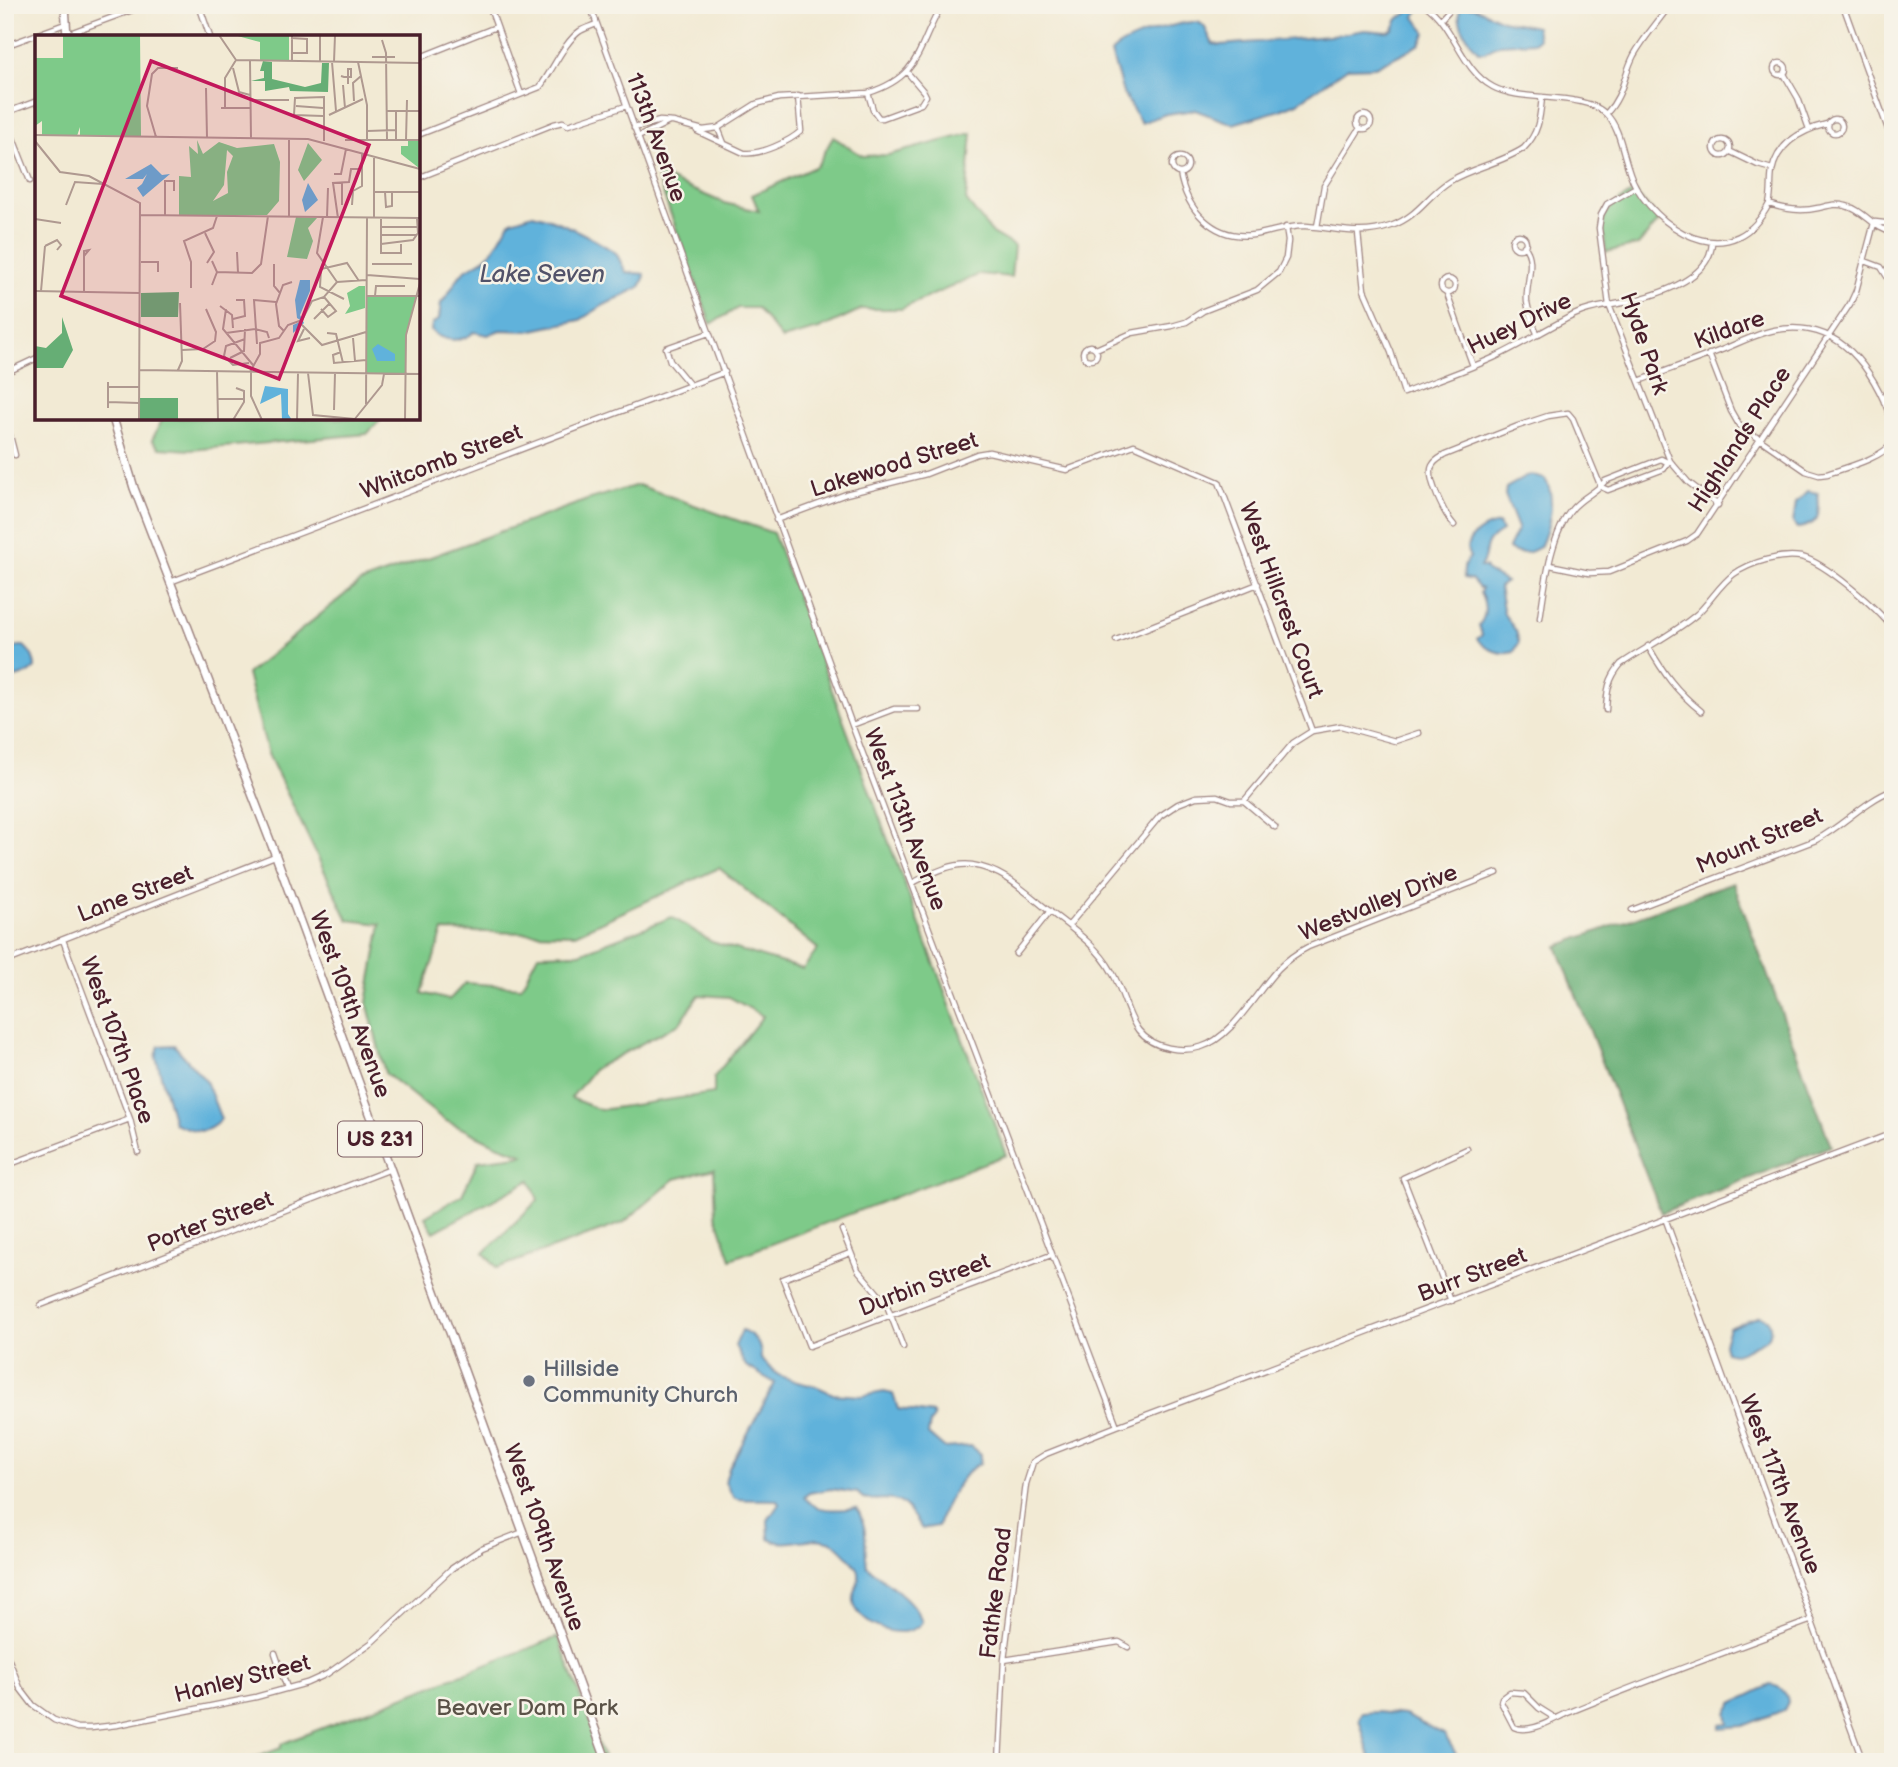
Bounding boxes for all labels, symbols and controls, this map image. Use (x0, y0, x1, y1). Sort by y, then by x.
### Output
inset map (35, 35, 420, 420)
street label: 113th Avenue (620, 69, 692, 206)
water label: Lake Seven (479, 260, 605, 289)
street label: Huey Drive (1463, 287, 1576, 361)
street label: Hyde Park (1614, 289, 1675, 399)
street label: Kildare (1690, 304, 1768, 356)
street label: Highlands Place (1682, 361, 1797, 518)
street label: Whitcomb Street (357, 418, 526, 506)
street label: Lakewood Street (807, 426, 981, 504)
street label: West Hillcrest Court (1233, 499, 1329, 702)
street label: West 113th Avenue (857, 724, 953, 915)
street label: Mount Street (1692, 802, 1827, 880)
street label: Westvalley Drive (1295, 858, 1462, 947)
street label: Lane Street (74, 859, 197, 929)
street label: West 109th Avenue (303, 907, 397, 1102)
street label: West 107th Place (74, 953, 160, 1128)
road number: US 231 (338, 1122, 422, 1156)
street label: Porter Street (144, 1185, 277, 1259)
street label: Burr Street (1414, 1241, 1531, 1308)
street label: Durbin Street (855, 1247, 994, 1323)
place label: Hillside Community Church (543, 1355, 738, 1409)
marker: Hillside Community Church (521, 1373, 537, 1389)
street label: West 117th Avenue (1733, 1391, 1827, 1578)
street label: West 109th Avenue (497, 1440, 591, 1635)
street label: Fathke Road (974, 1526, 1018, 1660)
street label: Hanley Street (171, 1649, 313, 1709)
park label: Beaver Dam Park (436, 1694, 619, 1722)

